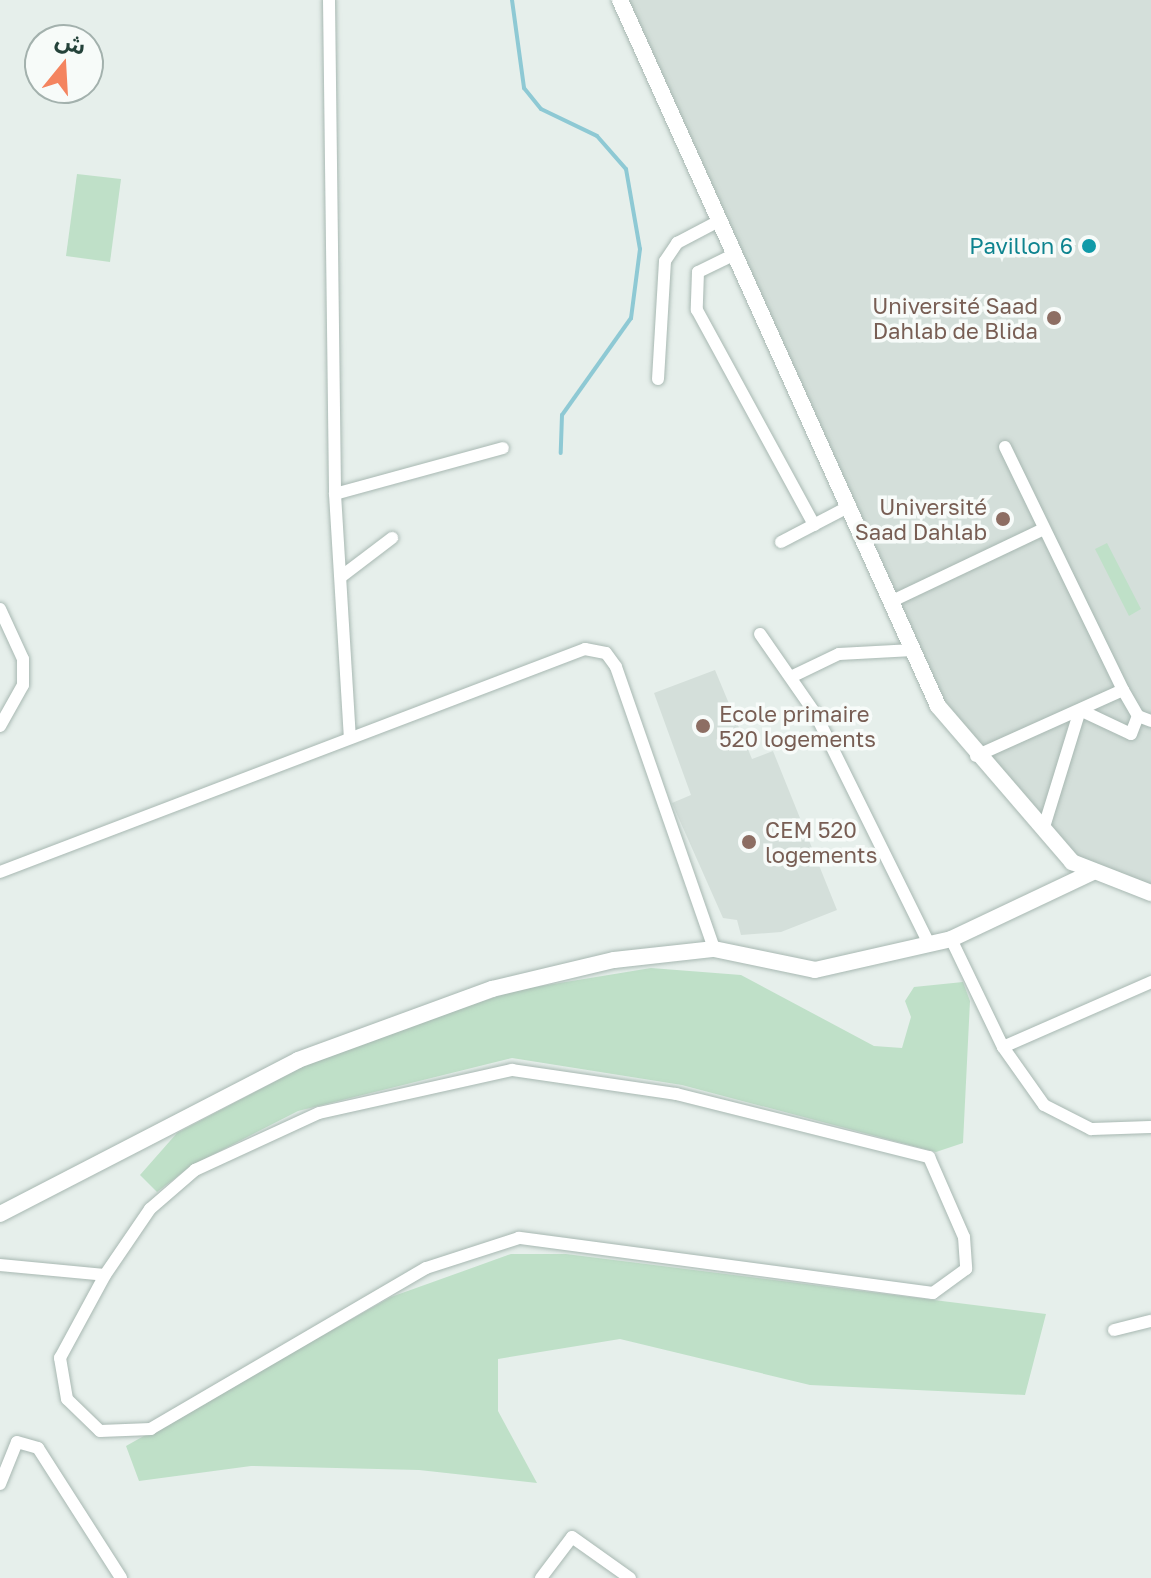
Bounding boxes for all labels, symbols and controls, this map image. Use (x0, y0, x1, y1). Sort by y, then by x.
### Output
north arrow (24, 24, 104, 104)
text: ش (52, 25, 89, 60)
place label: Pavillon 6 (969, 233, 1073, 259)
marker: Pavillon 6 (1080, 237, 1098, 255)
place label: Université Saad Dahlab de Blida (872, 292, 1038, 344)
marker: Université Saad Dahlab de Blida (1045, 309, 1063, 327)
place label: Université Saad Dahlab (855, 493, 987, 544)
marker: Université Saad Dahlab (994, 510, 1012, 528)
place label: Ecole primaire 520 logements (719, 700, 876, 752)
marker: Ecole primaire 520 logements (694, 717, 712, 735)
place label: CEM 520 logements (765, 816, 877, 868)
marker: CEM 520 logements (740, 833, 758, 851)

